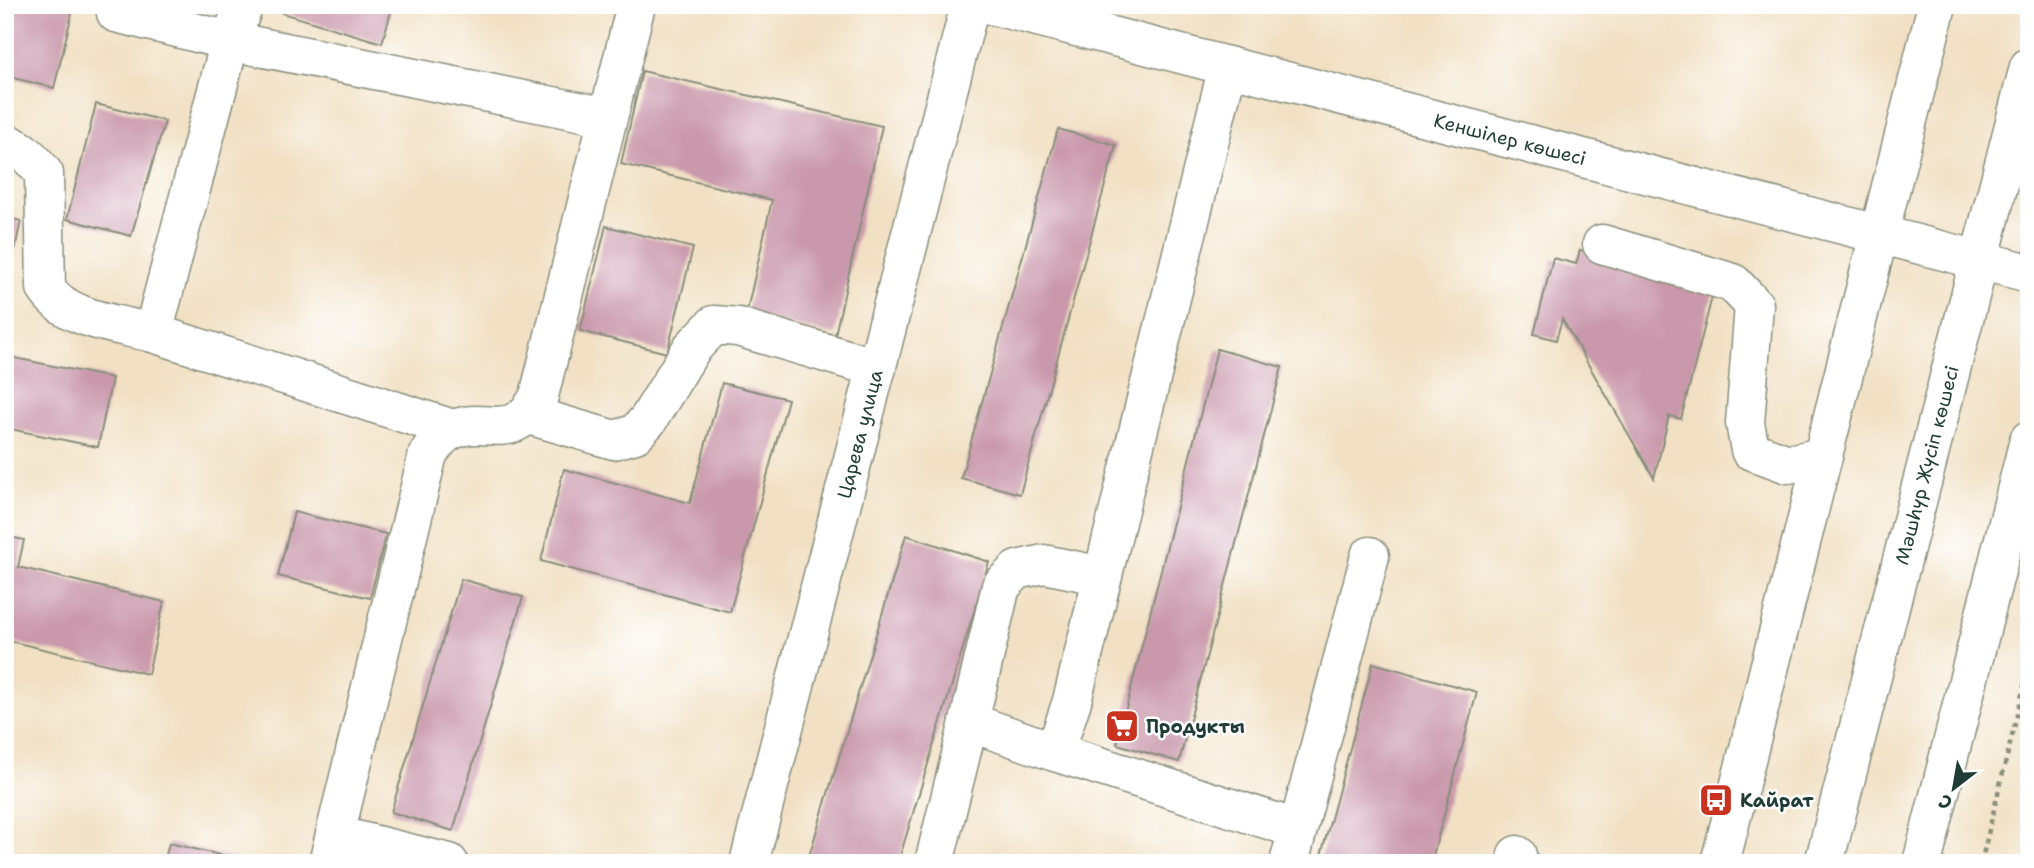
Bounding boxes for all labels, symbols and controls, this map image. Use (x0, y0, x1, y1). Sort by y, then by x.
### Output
street label: Кеншілер көшесі (1431, 108, 1589, 171)
street label: Мәшһүр Жүсіп көшесі (1889, 363, 1965, 567)
street label: Царева улица (831, 367, 889, 501)
supermarket icon: Продукты (1103, 707, 1141, 745)
place label: Продукты (1146, 714, 1245, 739)
north arrow (1918, 752, 1988, 822)
bus stop icon: Кайрат (1697, 781, 1735, 819)
place label: Кайрат (1740, 788, 1814, 813)
text: С (1934, 788, 1957, 816)

